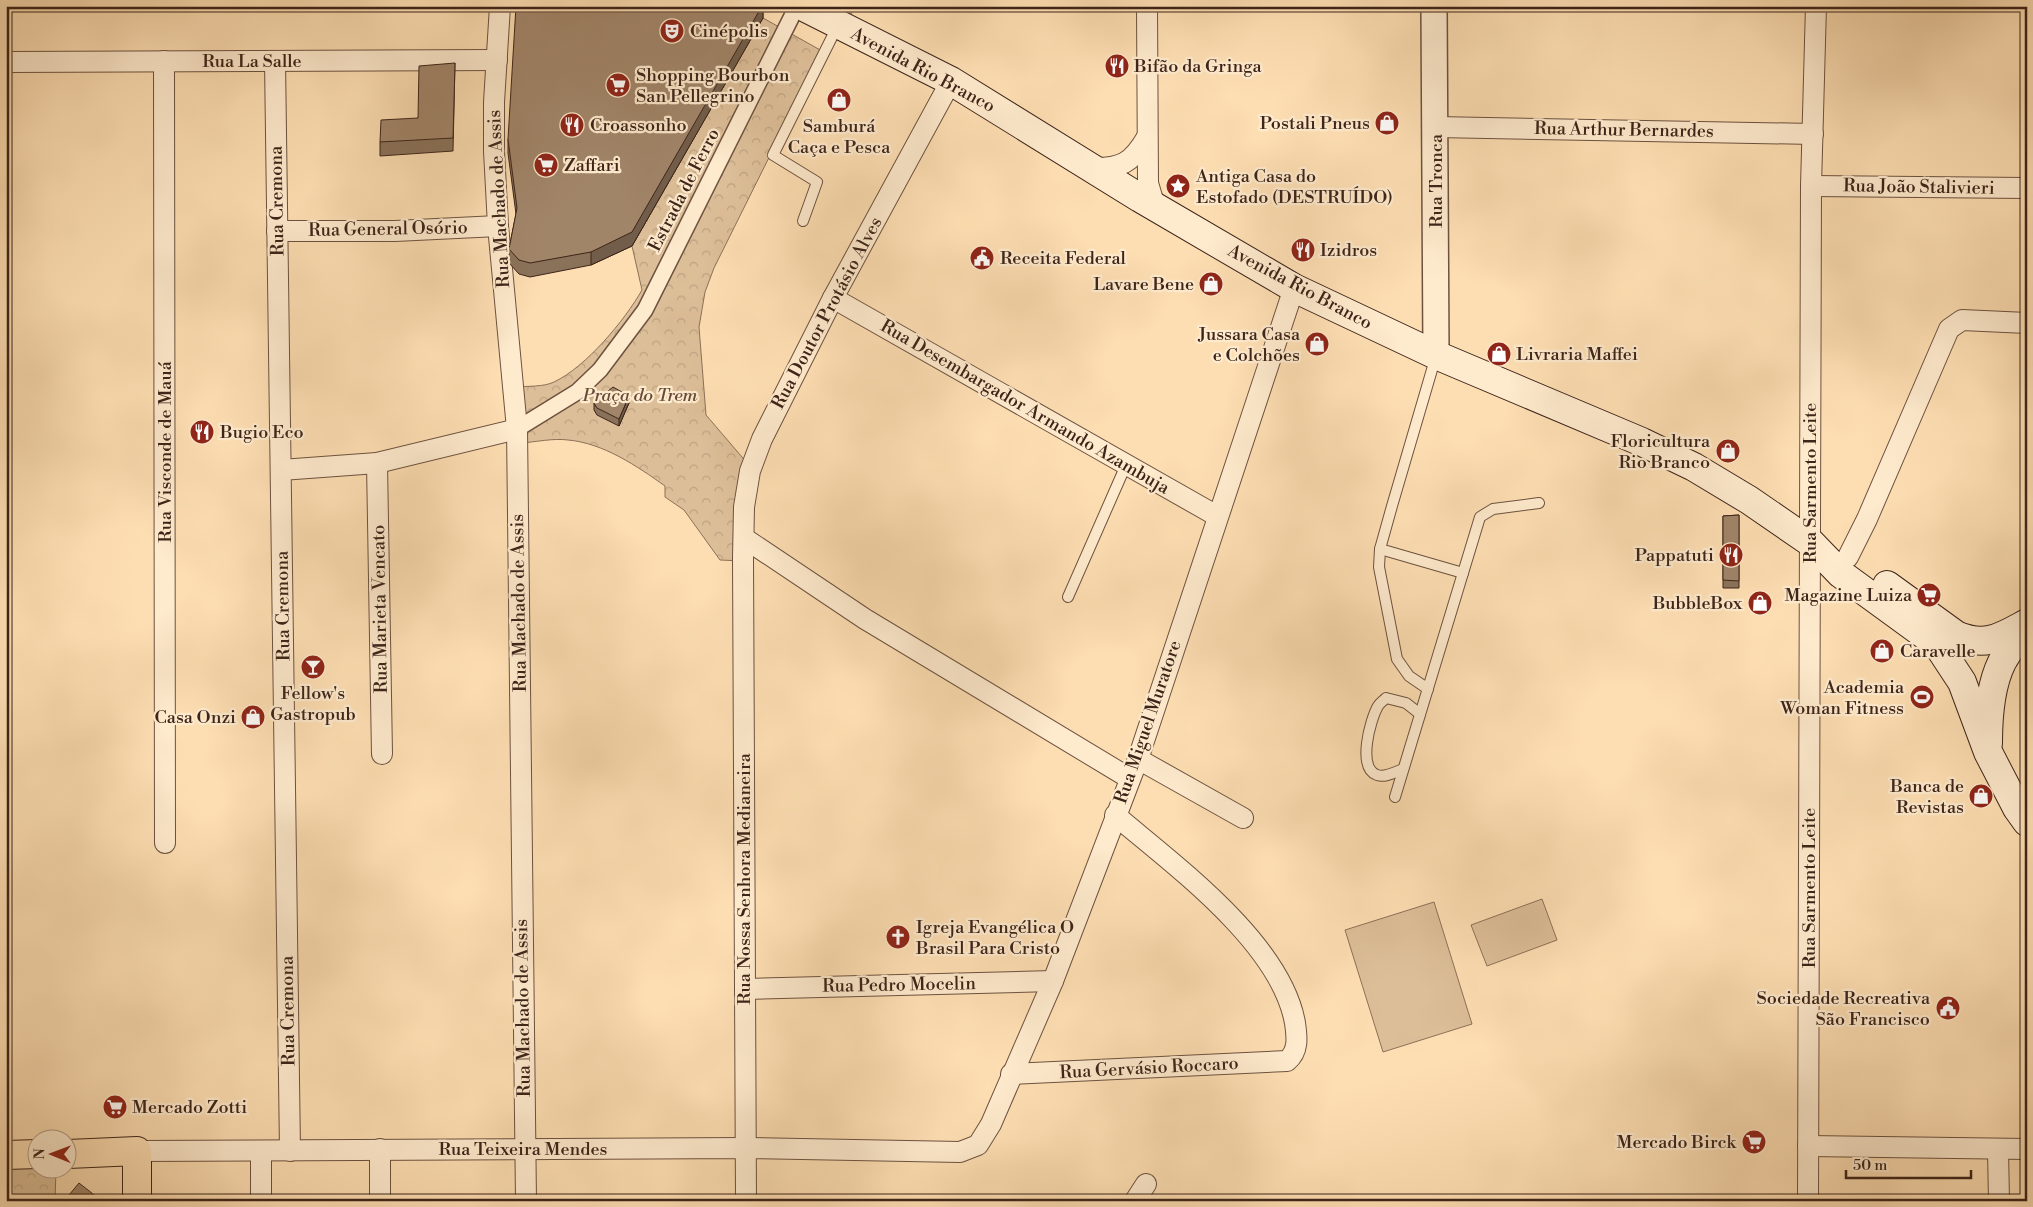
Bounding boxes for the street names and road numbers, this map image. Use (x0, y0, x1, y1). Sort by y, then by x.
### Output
street label: Avenida Rio Branco (846, 22, 999, 118)
street label: Rua La Salle (202, 50, 302, 73)
street label: Rua Machado de Assis (483, 109, 515, 289)
street label: Rua Arthur Bernardes (1534, 117, 1714, 143)
street label: Estrada de Ferro (643, 125, 725, 255)
street label: Rua Tronca (1425, 133, 1448, 228)
street label: Rua Cremona (265, 145, 289, 256)
street label: Rua João Stalivieri (1843, 174, 1995, 200)
street label: Rua Doutor Protásio Alves (767, 213, 888, 413)
street label: Rua General Osório (308, 216, 468, 242)
street label: Avenida Rio Branco (1223, 239, 1376, 335)
street label: Rua Desembargador Armando Azambuja (876, 315, 1174, 500)
street label: Rua Visconde de Mauá (154, 360, 177, 543)
street label: Rua Sarmento Leite (1799, 403, 1822, 563)
street label: Rua Machado de Assis (506, 514, 532, 692)
street label: Rua Marieta Vencato (367, 524, 393, 694)
street label: Rua Cremona (271, 550, 295, 661)
street label: Rua Miguel Muratore (1109, 637, 1187, 807)
street label: Rua Nossa Senhora Medianeira (733, 752, 756, 1005)
street label: Rua Sarmento Leite (1798, 808, 1821, 968)
street label: Rua Machado de Assis (510, 919, 536, 1097)
street label: Rua Cremona (276, 955, 300, 1066)
street label: Rua Pedro Mocelin (822, 972, 976, 998)
street label: Rua Gervásio Roccaro (1059, 1052, 1239, 1084)
street label: Rua Teixeira Mendes (439, 1138, 608, 1161)

